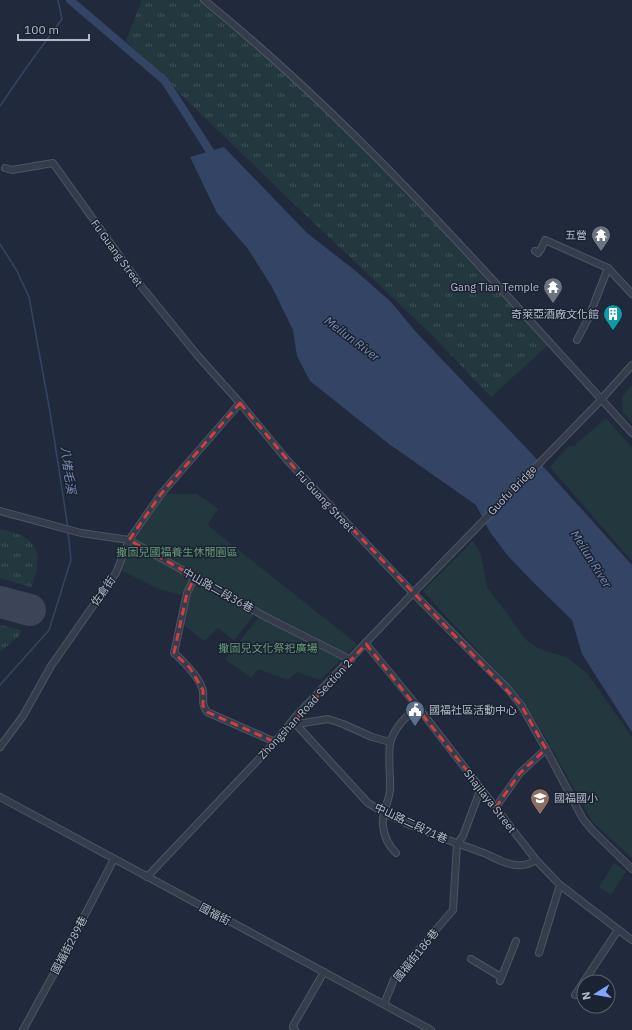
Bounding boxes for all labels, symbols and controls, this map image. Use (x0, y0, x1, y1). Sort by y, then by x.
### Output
scale bar (18, 16, 89, 42)
text: 100 m (24, 22, 59, 37)
street label: Fu Guang Street (88, 217, 146, 289)
temple icon: 五營 (590, 224, 612, 252)
place label: 五營 (565, 228, 587, 242)
temple icon: Gang Tian Temple (542, 276, 564, 304)
place label: Gang Tian Temple (450, 280, 539, 294)
building icon: 奇萊亞酒廠文化館 (602, 303, 624, 331)
place label: 奇萊亞酒廠文化館 (511, 307, 599, 321)
water label: Meilun River (322, 313, 383, 365)
water label: 八堵毛溪 (58, 445, 80, 497)
street label: Guofu Bridge (485, 462, 539, 518)
street label: Fu Guang Street (293, 467, 357, 535)
water label: Meilun River (568, 527, 615, 591)
park label: 撒固兒國福養生休閒園區 (117, 545, 238, 559)
street label: 中山路二段36巷 (180, 565, 256, 615)
street label: 佐倉街 (88, 573, 118, 609)
park label: 撒固兒文化祭祀廣場 (219, 641, 318, 655)
street label: Zhongshan Road Section 2 (255, 656, 355, 762)
public building icon: 國福社區活動中心 (404, 699, 426, 727)
place label: 國福社區活動中心 (429, 703, 517, 717)
street label: Shajilaya Street (461, 766, 519, 836)
school or university icon: 國福國小 (529, 787, 551, 815)
place label: 國福國小 (554, 791, 598, 805)
street label: 中山路二段71巷 (372, 800, 450, 846)
street label: 國福街 (197, 900, 233, 928)
street label: 國福街289巷 (48, 914, 90, 976)
street label: 國福街186巷 (390, 926, 442, 984)
north arrow (576, 974, 616, 1014)
text: N (579, 991, 594, 1001)

